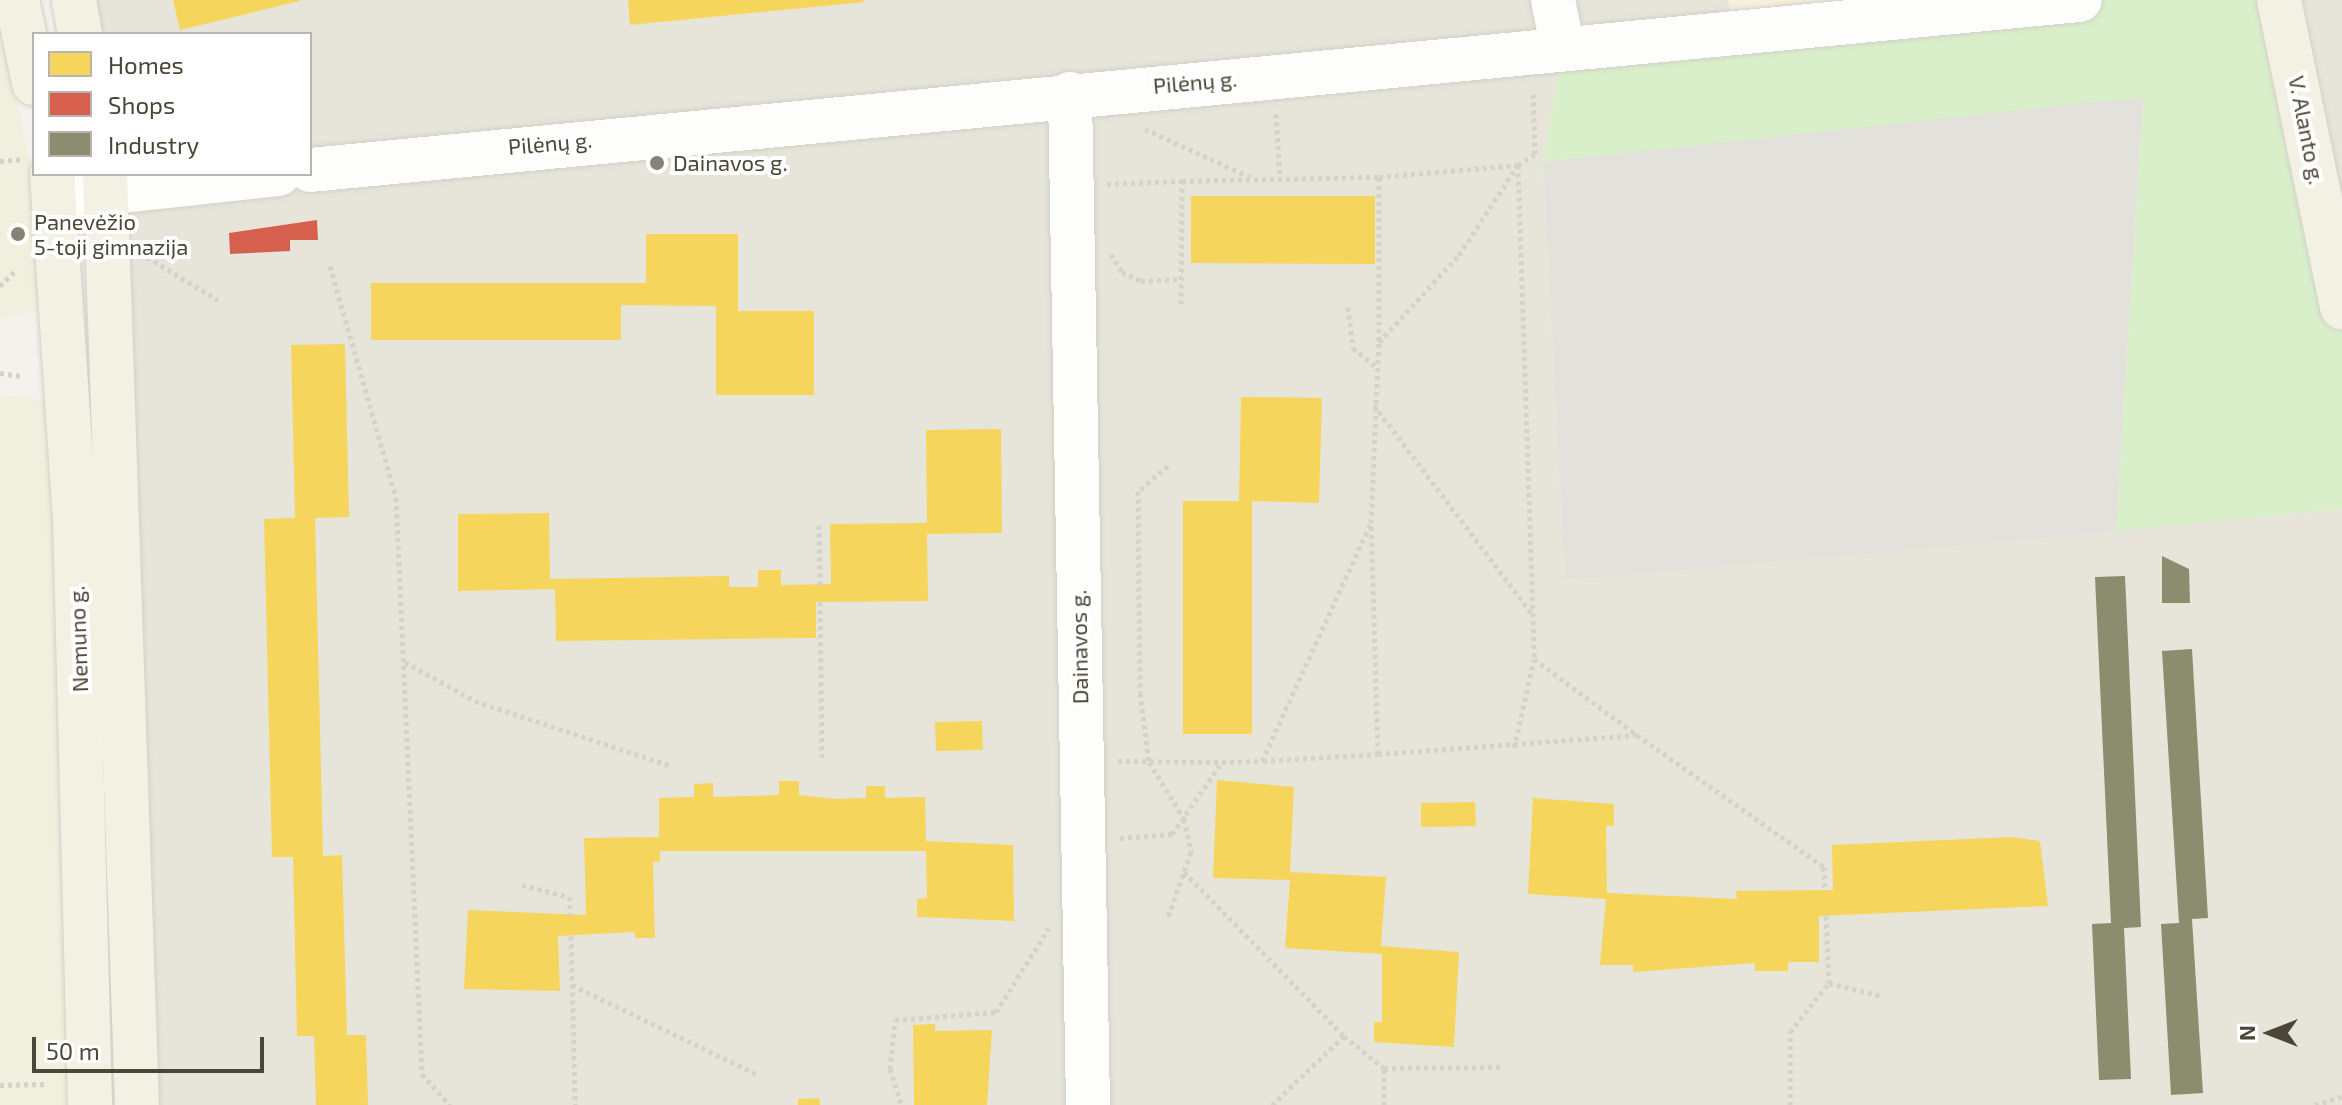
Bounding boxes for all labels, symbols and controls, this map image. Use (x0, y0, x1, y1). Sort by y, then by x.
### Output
legend (32, 32, 312, 176)
text: Homes (108, 50, 184, 79)
street label: Pilėnų g. (1152, 65, 1238, 99)
street label: V. Alanto g. (2283, 73, 2331, 187)
text: Shops (108, 90, 175, 119)
street label: Pilėnų g. (507, 126, 593, 160)
text: Industry (108, 130, 199, 159)
place label: Dainavos g. (673, 150, 787, 176)
marker: Dainavos g. (648, 154, 666, 172)
place label: Panevėžio 5-toji gimnazija (34, 208, 188, 260)
marker: Panevėžio 5-toji gimnazija (9, 225, 27, 243)
street label: Nemuno g. (63, 585, 93, 693)
street label: Dainavos g. (1065, 590, 1093, 704)
north arrow (2230, 993, 2310, 1073)
scale bar (36, 1021, 268, 1071)
text: N (2233, 1025, 2259, 1041)
text: 50 m (46, 1036, 100, 1065)

